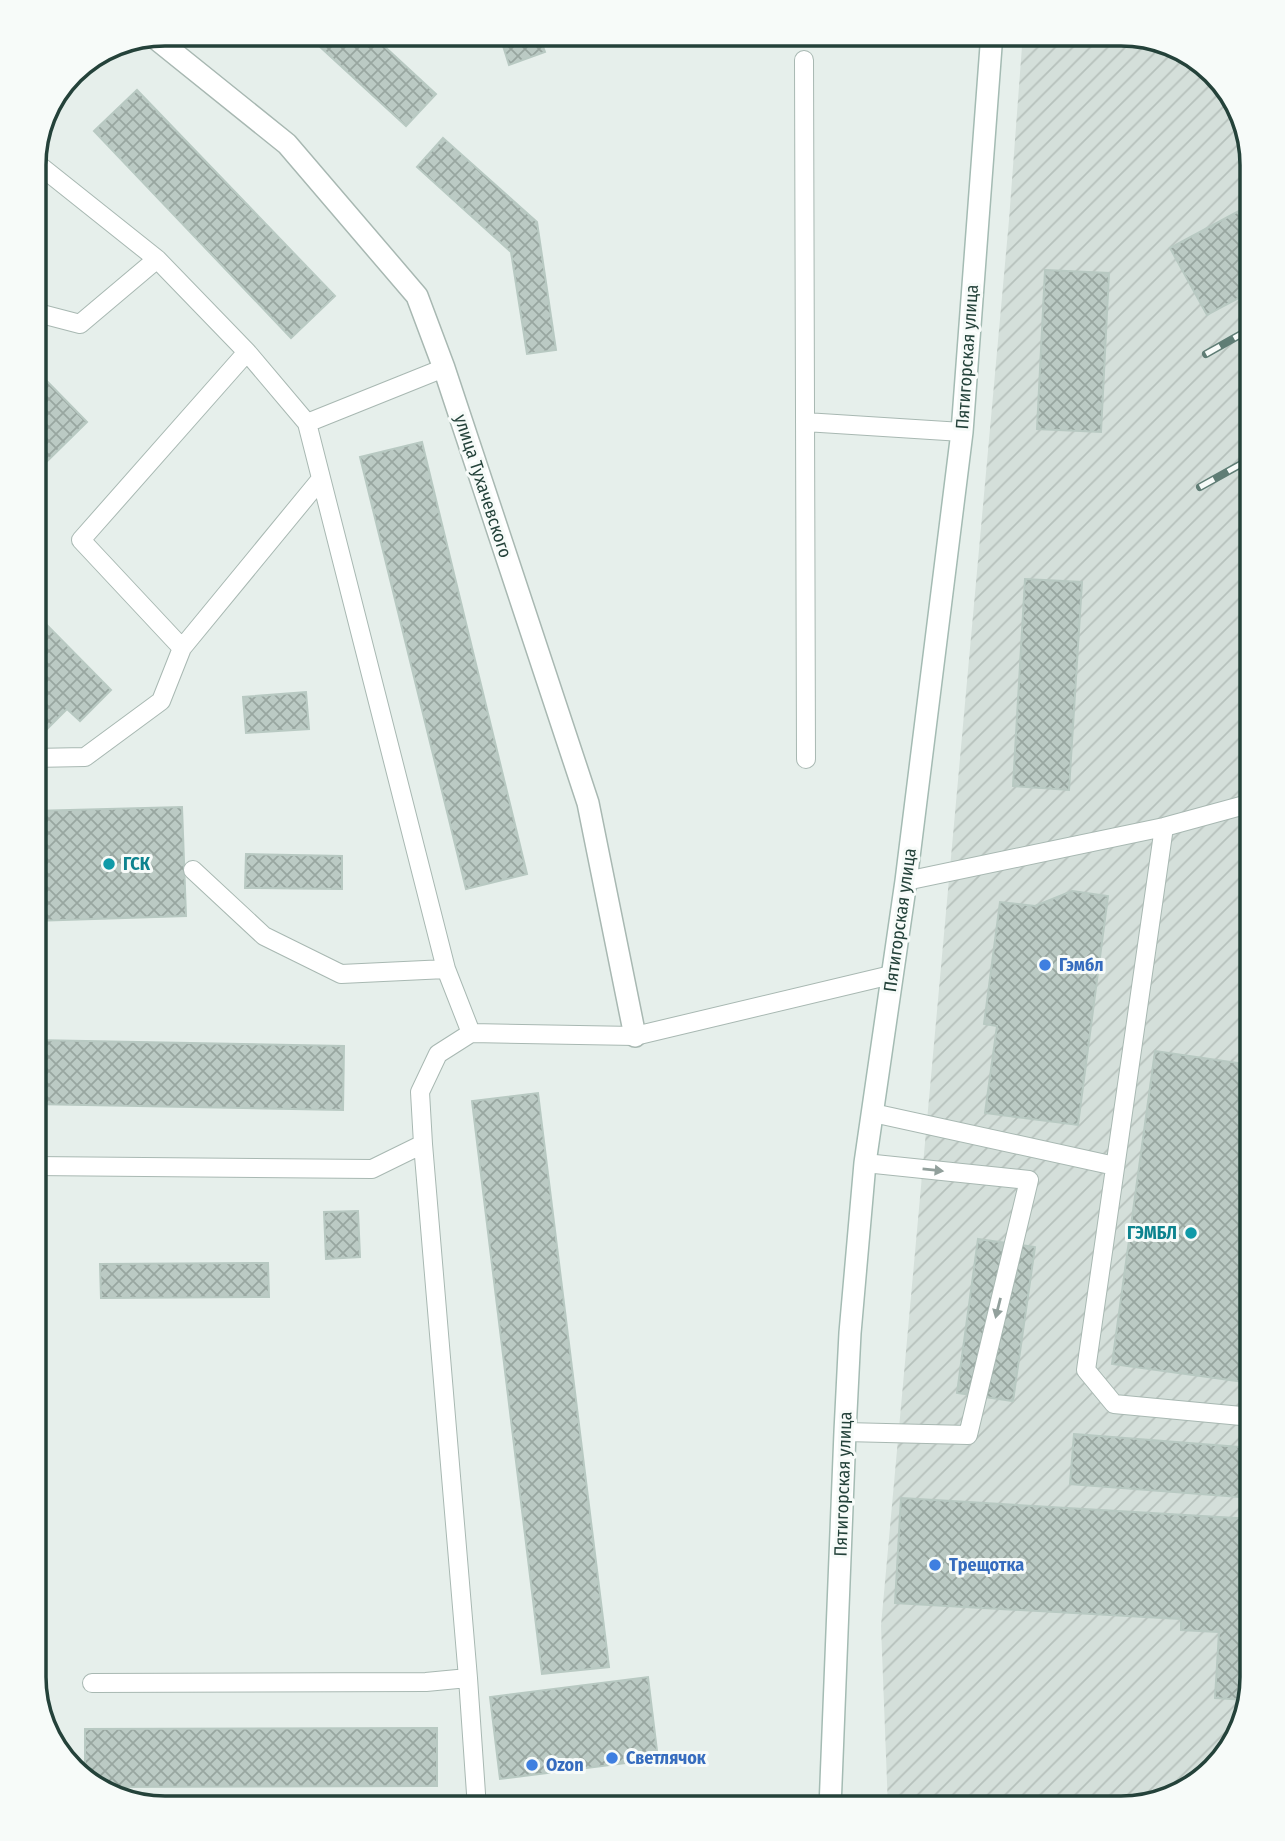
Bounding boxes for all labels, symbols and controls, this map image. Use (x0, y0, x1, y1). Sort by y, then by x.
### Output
street label: Пятигорская улица (951, 284, 983, 430)
street label: улица Тухачевского (449, 411, 517, 561)
street label: Пятигорская улица (879, 846, 921, 993)
place label: ГСК (123, 853, 151, 875)
marker: ГСК (101, 856, 117, 872)
place label: Гэмбл (1059, 954, 1103, 976)
marker: Гэмбл (1037, 957, 1053, 973)
one-way arrow (922, 1165, 944, 1176)
place label: ГЭМБЛ (1127, 1222, 1177, 1244)
marker: ГЭМБЛ (1183, 1225, 1199, 1241)
one-way arrow (992, 1297, 1003, 1319)
street label: Пятигорская улица (829, 1411, 857, 1557)
place label: Трещотка (949, 1554, 1024, 1576)
marker: Трещотка (927, 1557, 943, 1573)
place label: Светлячок (626, 1747, 707, 1769)
marker: Светлячок (604, 1750, 620, 1766)
place label: Ozon (546, 1754, 584, 1776)
marker: Ozon (524, 1757, 540, 1773)

